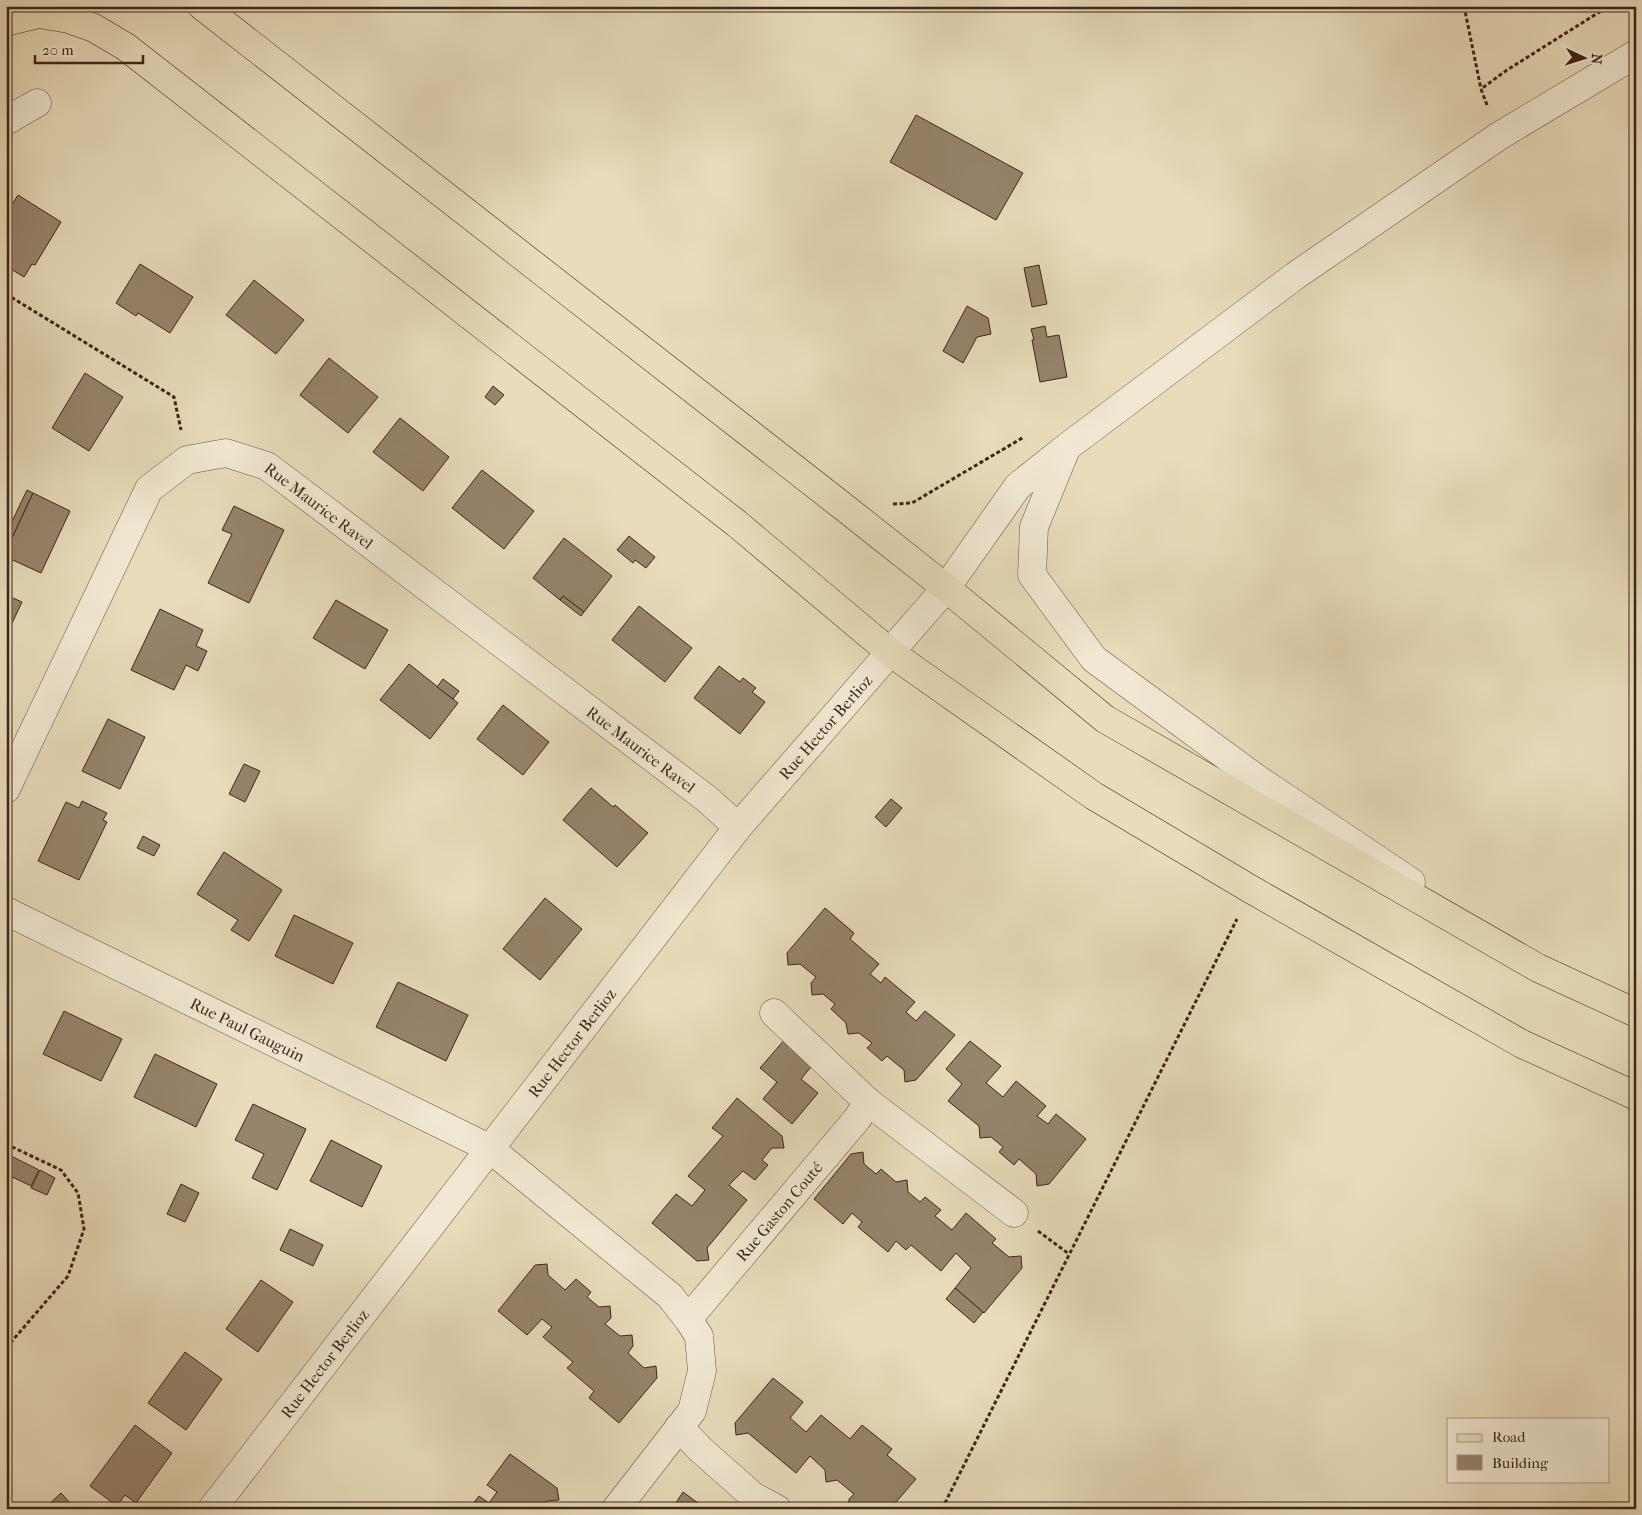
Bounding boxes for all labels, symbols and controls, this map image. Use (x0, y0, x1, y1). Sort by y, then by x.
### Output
scale bar (35, 32, 142, 64)
north arrow (1560, 32, 1610, 82)
text: 20 m (42, 41, 74, 59)
text: N (1588, 53, 1605, 65)
street label: Rue Maurice Ravel (261, 458, 377, 553)
street label: Rue Hector Berlioz (775, 671, 876, 783)
street label: Rue Maurice Ravel (583, 702, 699, 797)
street label: Rue Hector Berlioz (524, 985, 620, 1101)
street label: Rue Paul Gauguin (187, 994, 308, 1066)
street label: Rue Gaston Couté (732, 1158, 827, 1265)
street label: Rue Hector Berlioz (277, 1305, 373, 1422)
legend (1447, 1418, 1610, 1482)
text: Road (1492, 1428, 1526, 1446)
text: Building (1492, 1454, 1549, 1472)

